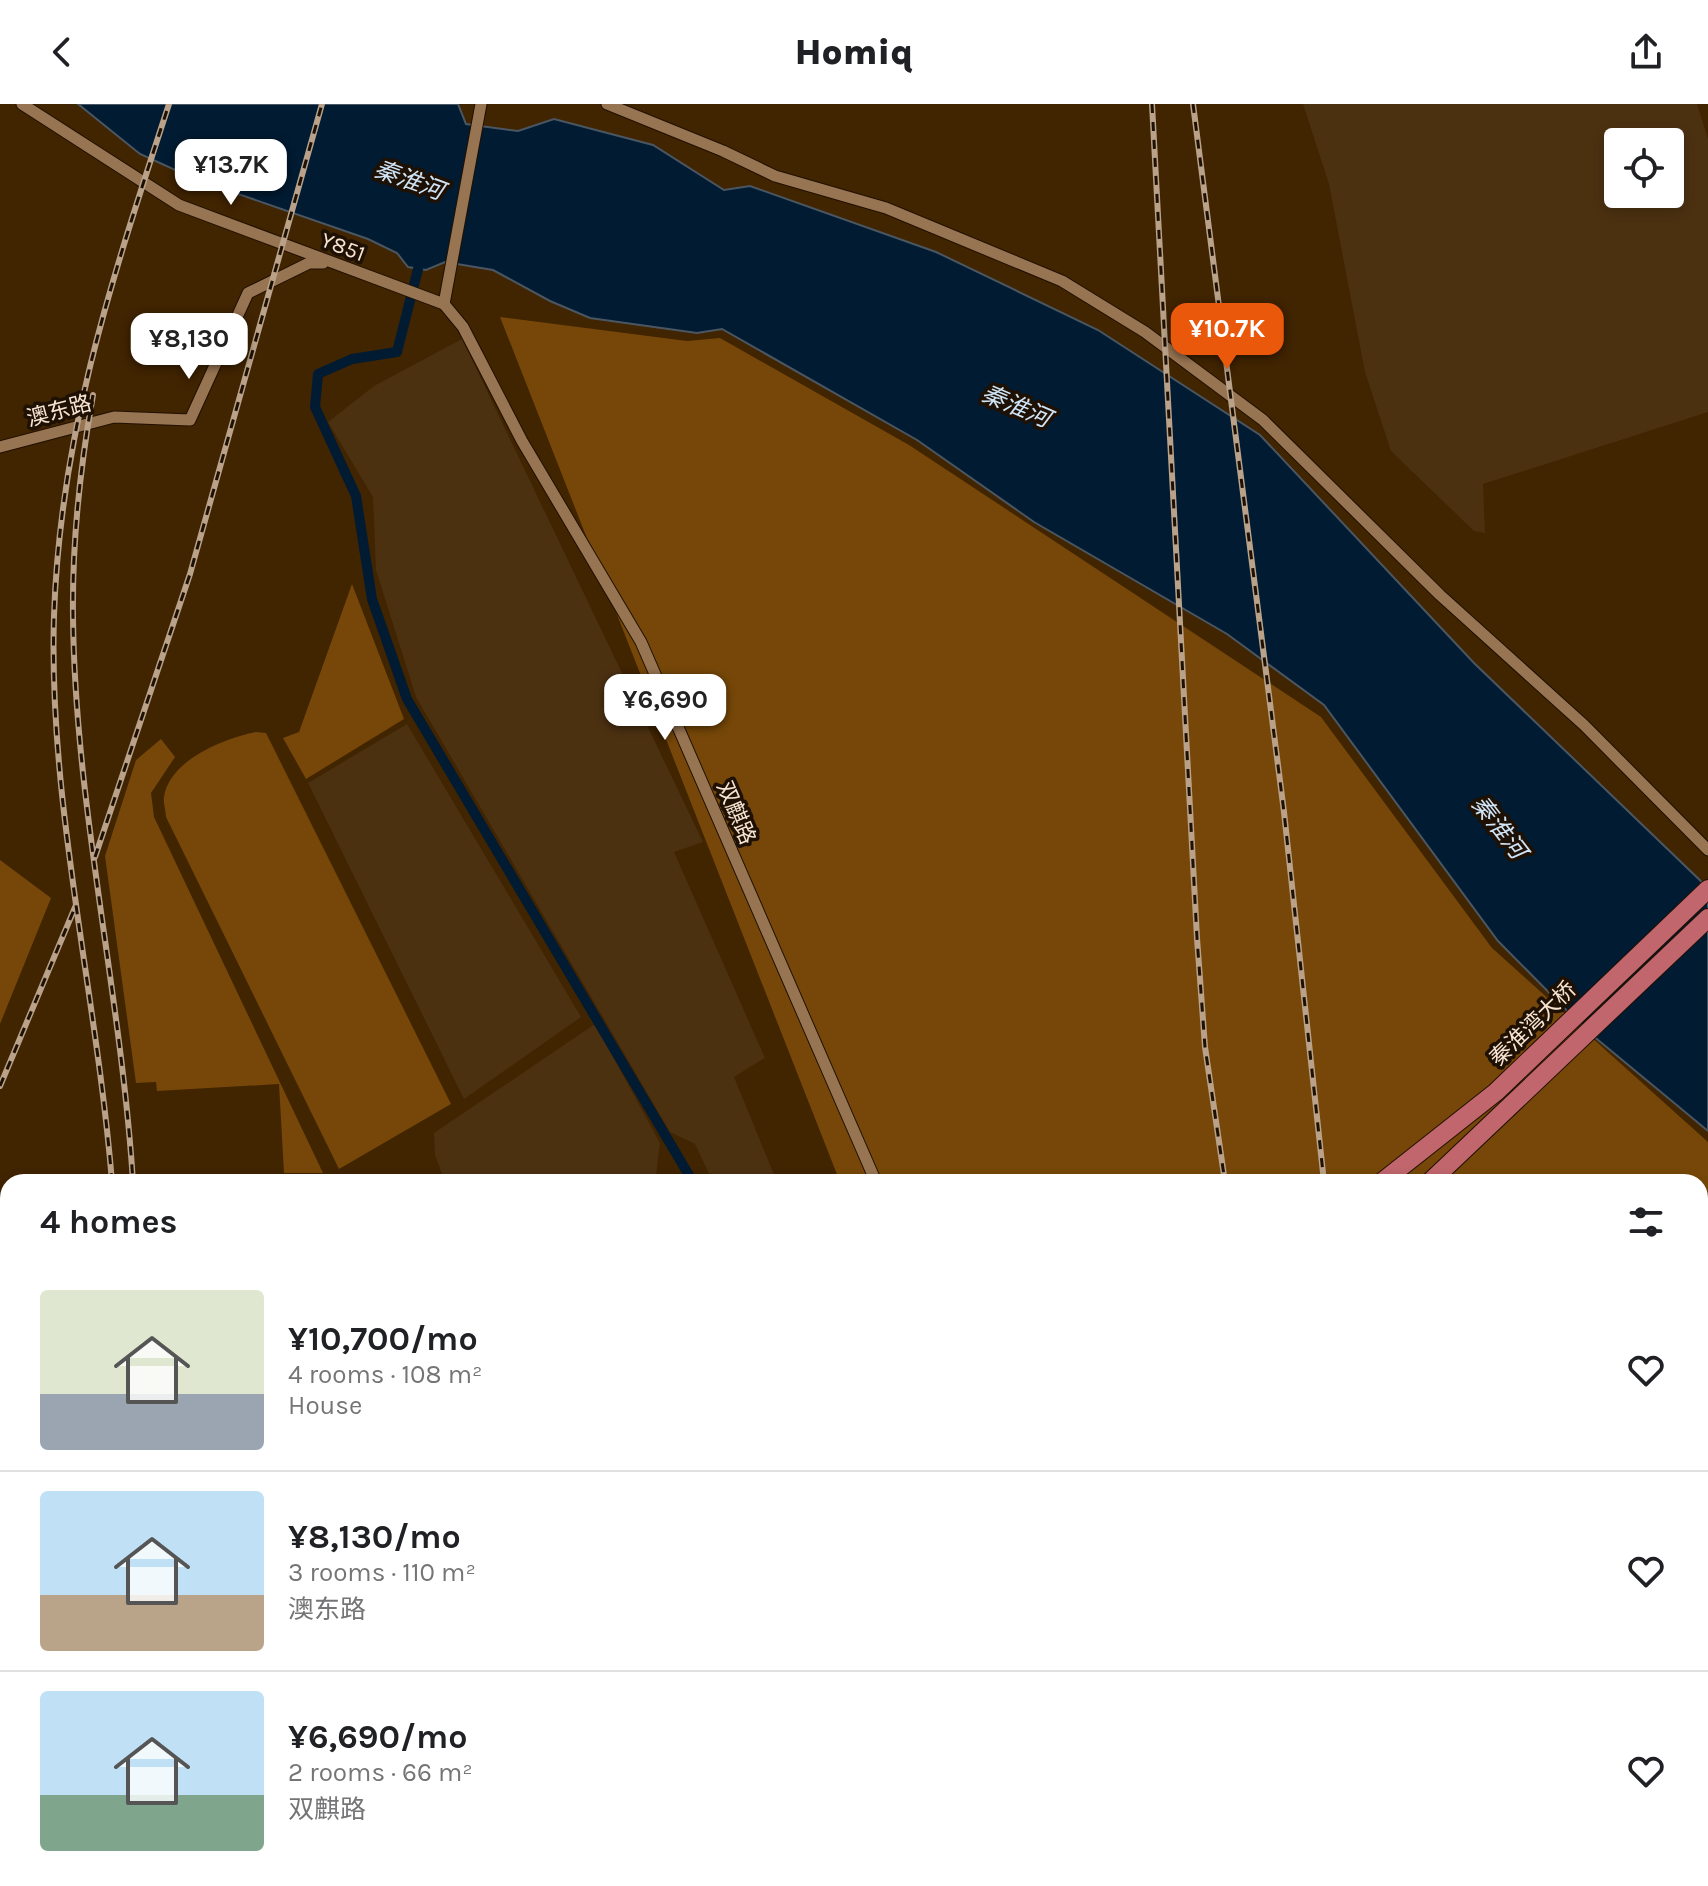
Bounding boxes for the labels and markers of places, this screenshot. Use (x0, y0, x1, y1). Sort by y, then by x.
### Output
pin: ¥13.7K (166, 139, 296, 207)
pin: ¥10.7K (1162, 303, 1292, 371)
pin: ¥8,130 (124, 313, 254, 381)
pin: ¥6,690 (600, 674, 730, 742)

